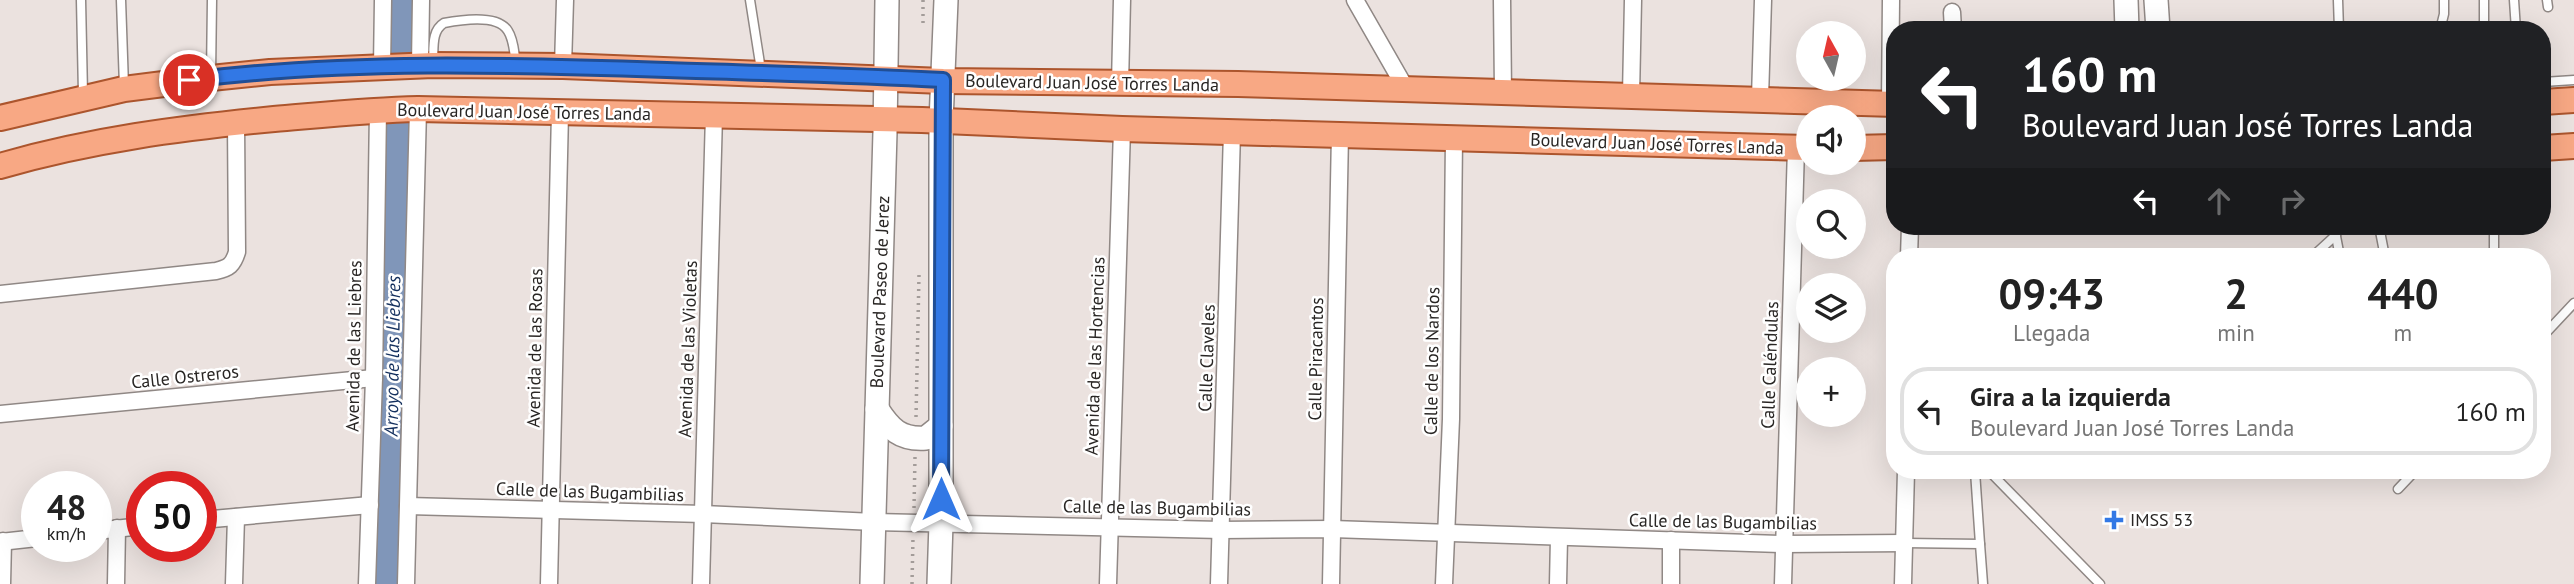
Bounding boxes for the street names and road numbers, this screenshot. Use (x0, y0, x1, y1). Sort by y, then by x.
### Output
street label: Boulevard Juan José Torres Landa (965, 69, 1219, 96)
street label: Boulevard Juan José Torres Landa (397, 98, 651, 125)
street label: Boulevard Juan José Torres Landa (1530, 128, 1784, 159)
street label: Boulevard Paseo de Jerez (865, 195, 894, 389)
street label: Avenida de las Hortencias (1080, 256, 1109, 456)
street label: Avenida de las Liebres (341, 260, 366, 432)
street label: Avenida de las Violetas (673, 260, 702, 438)
street label: Avenida de las Rosas (522, 268, 547, 428)
street label: Calle de los Nardos (1419, 287, 1444, 435)
street label: Calle Piracantos (1303, 297, 1328, 421)
street label: Calle Caléndulas (1756, 301, 1783, 429)
street label: Calle Claveles (1193, 304, 1220, 412)
street label: Calle Ostreros (130, 359, 240, 394)
street label: Calle de las Bugambilias (496, 477, 684, 506)
street label: Calle de las Bugambilias (1063, 494, 1251, 521)
street label: Calle de las Bugambilias (1629, 508, 1817, 535)

